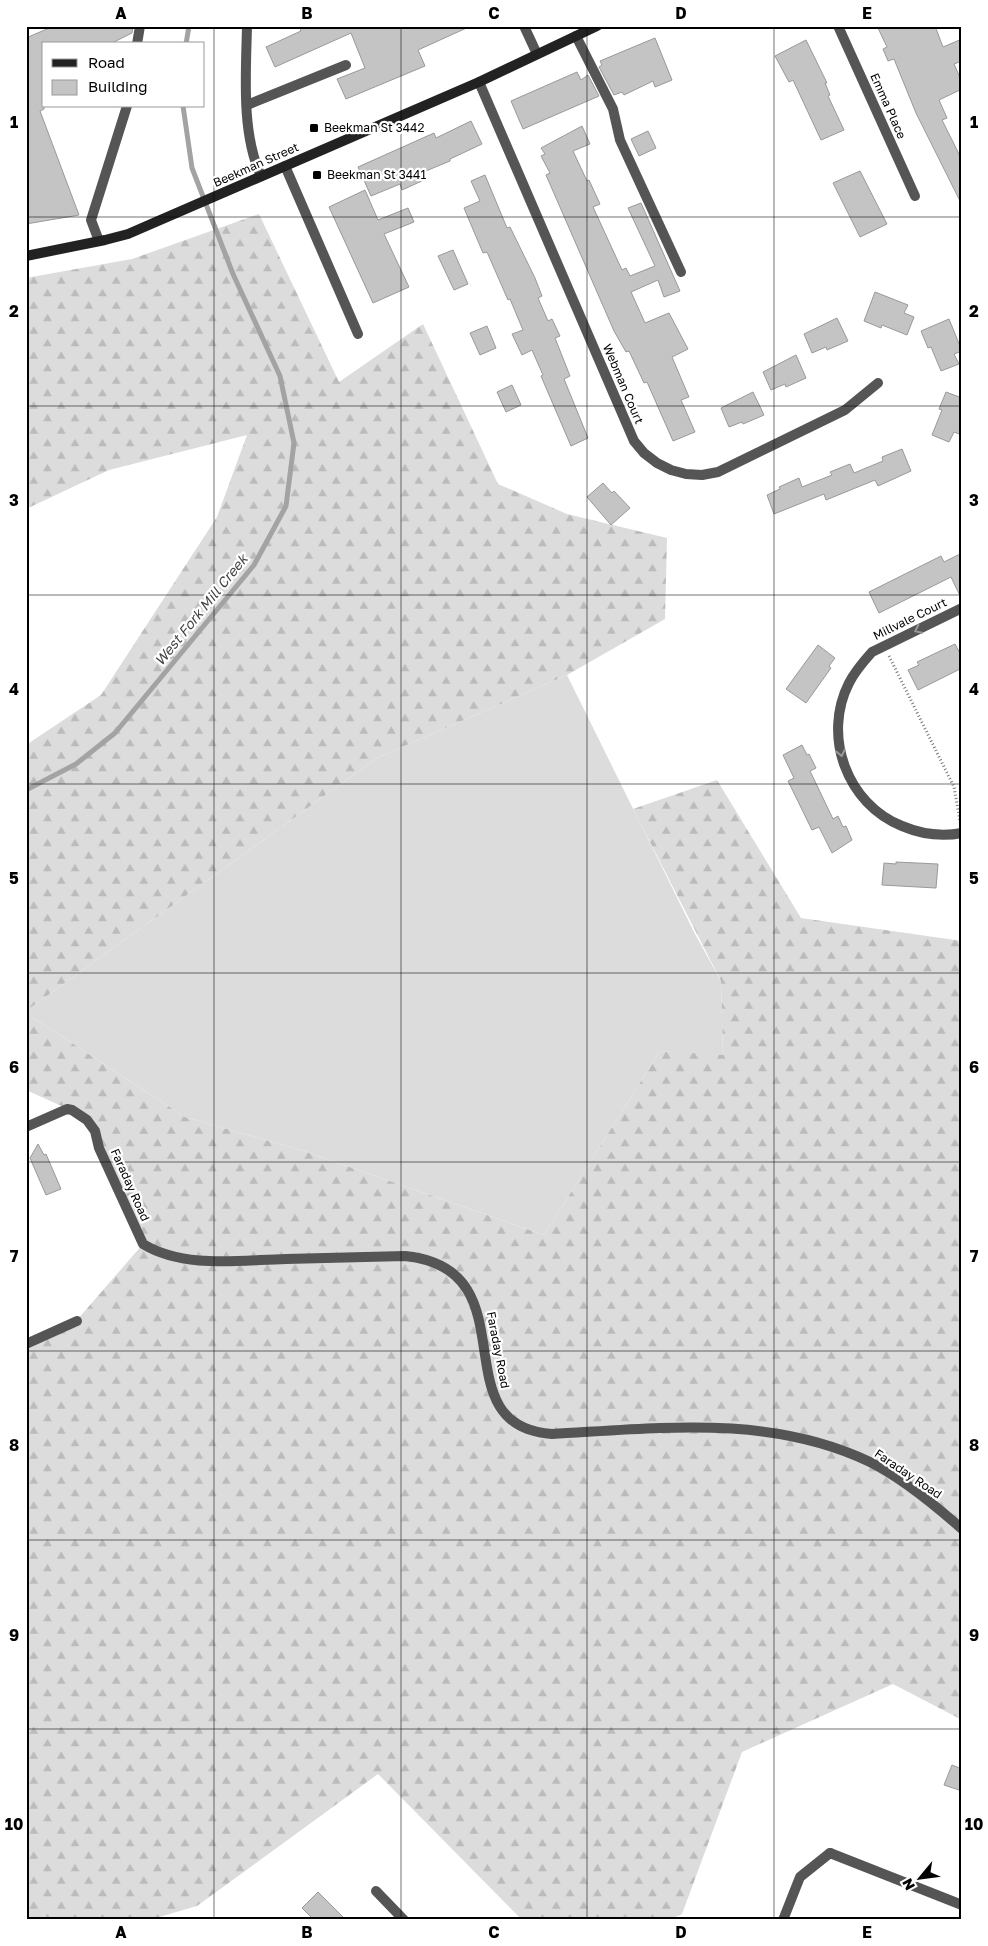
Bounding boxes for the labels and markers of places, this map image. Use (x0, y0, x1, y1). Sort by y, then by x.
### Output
place label: Beekman St 3442 (324, 120, 424, 135)
marker: Beekman St 3442 (308, 122, 320, 134)
place label: Beekman St 3441 (327, 167, 426, 182)
marker: Beekman St 3441 (311, 169, 323, 181)

